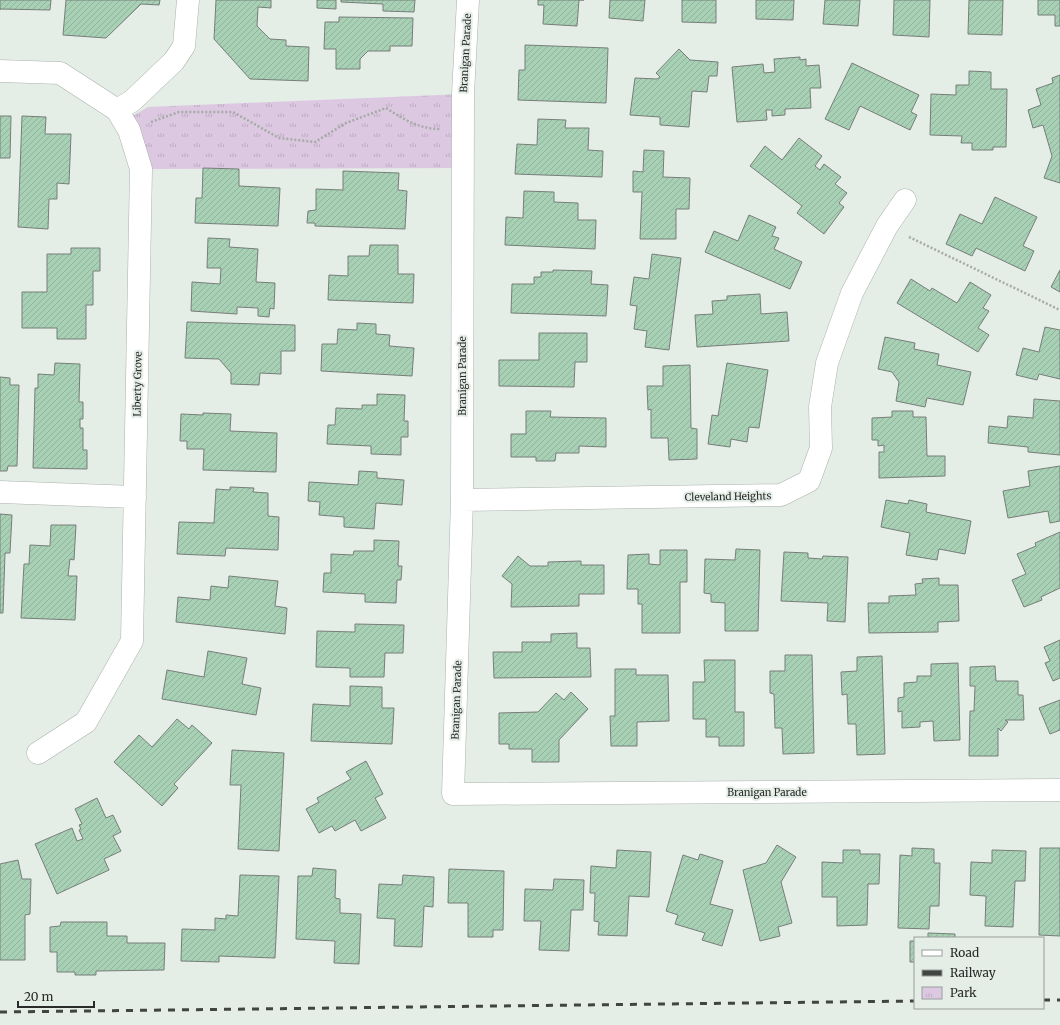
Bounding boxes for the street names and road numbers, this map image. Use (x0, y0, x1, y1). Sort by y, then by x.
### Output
street label: Branigan Parade (457, 13, 474, 93)
street label: Branigan Parade (456, 336, 469, 416)
street label: Liberty Grove (130, 351, 145, 417)
street label: Cleveland Heights (685, 489, 772, 504)
street label: Branigan Parade (449, 660, 464, 740)
street label: Branigan Parade (727, 786, 807, 799)

